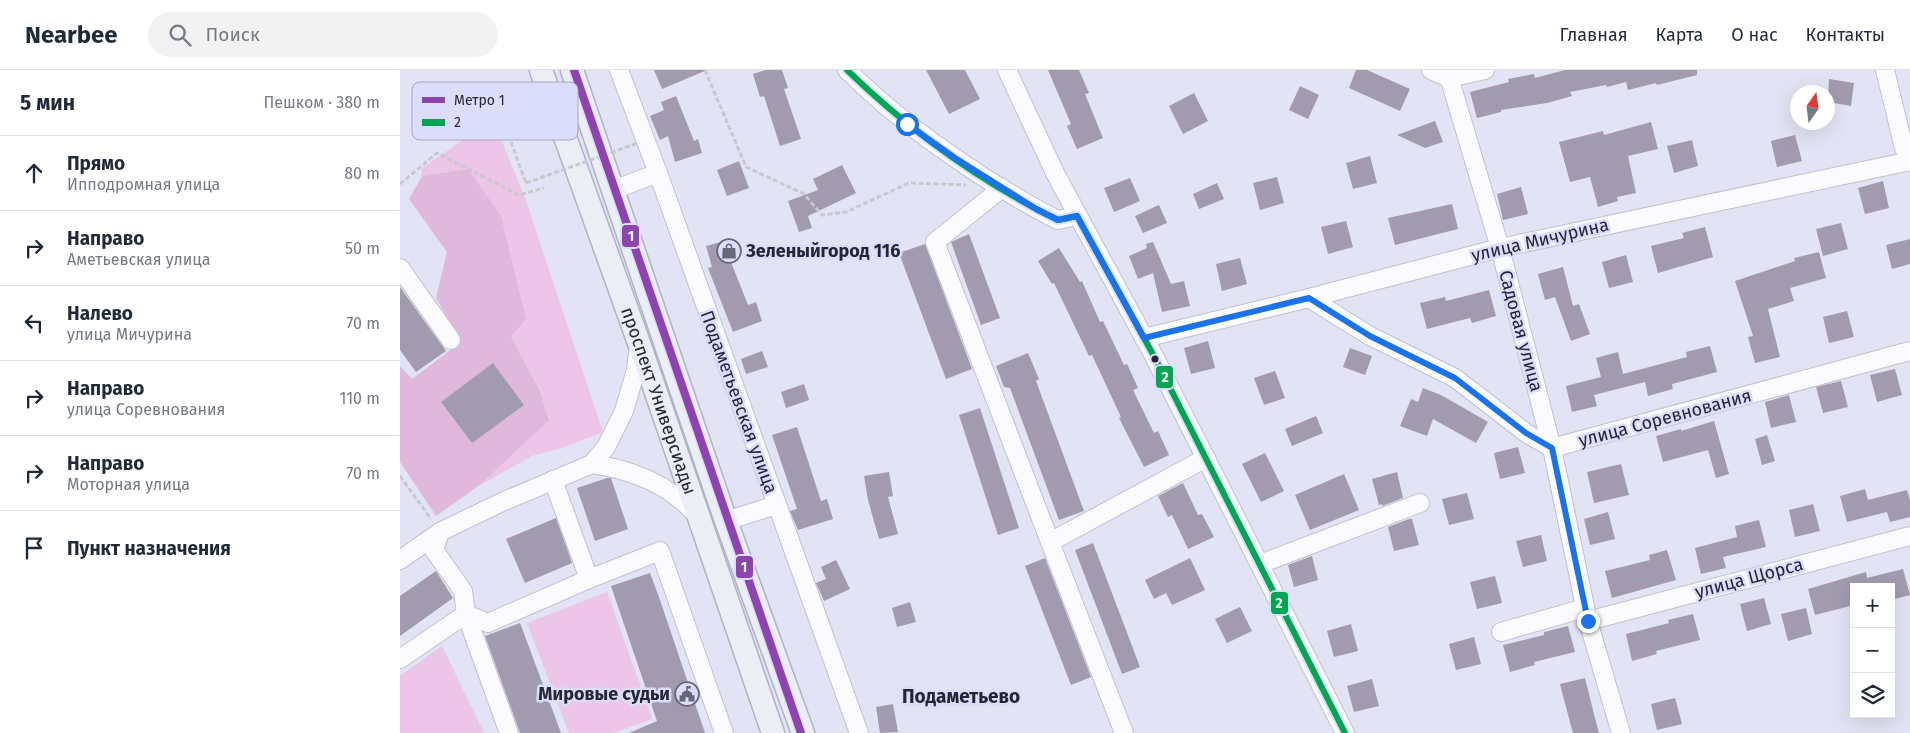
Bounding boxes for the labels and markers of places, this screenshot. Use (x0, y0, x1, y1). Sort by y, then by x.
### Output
shop icon: Зеленыйгород 116 (716, 238, 742, 264)
place label: Зеленыйгород 116 (745, 240, 900, 262)
unlabelled marker (1150, 354, 1160, 364)
public building icon: Мировые судьи (674, 681, 700, 707)
place label: Мировые судьи (538, 683, 670, 705)

